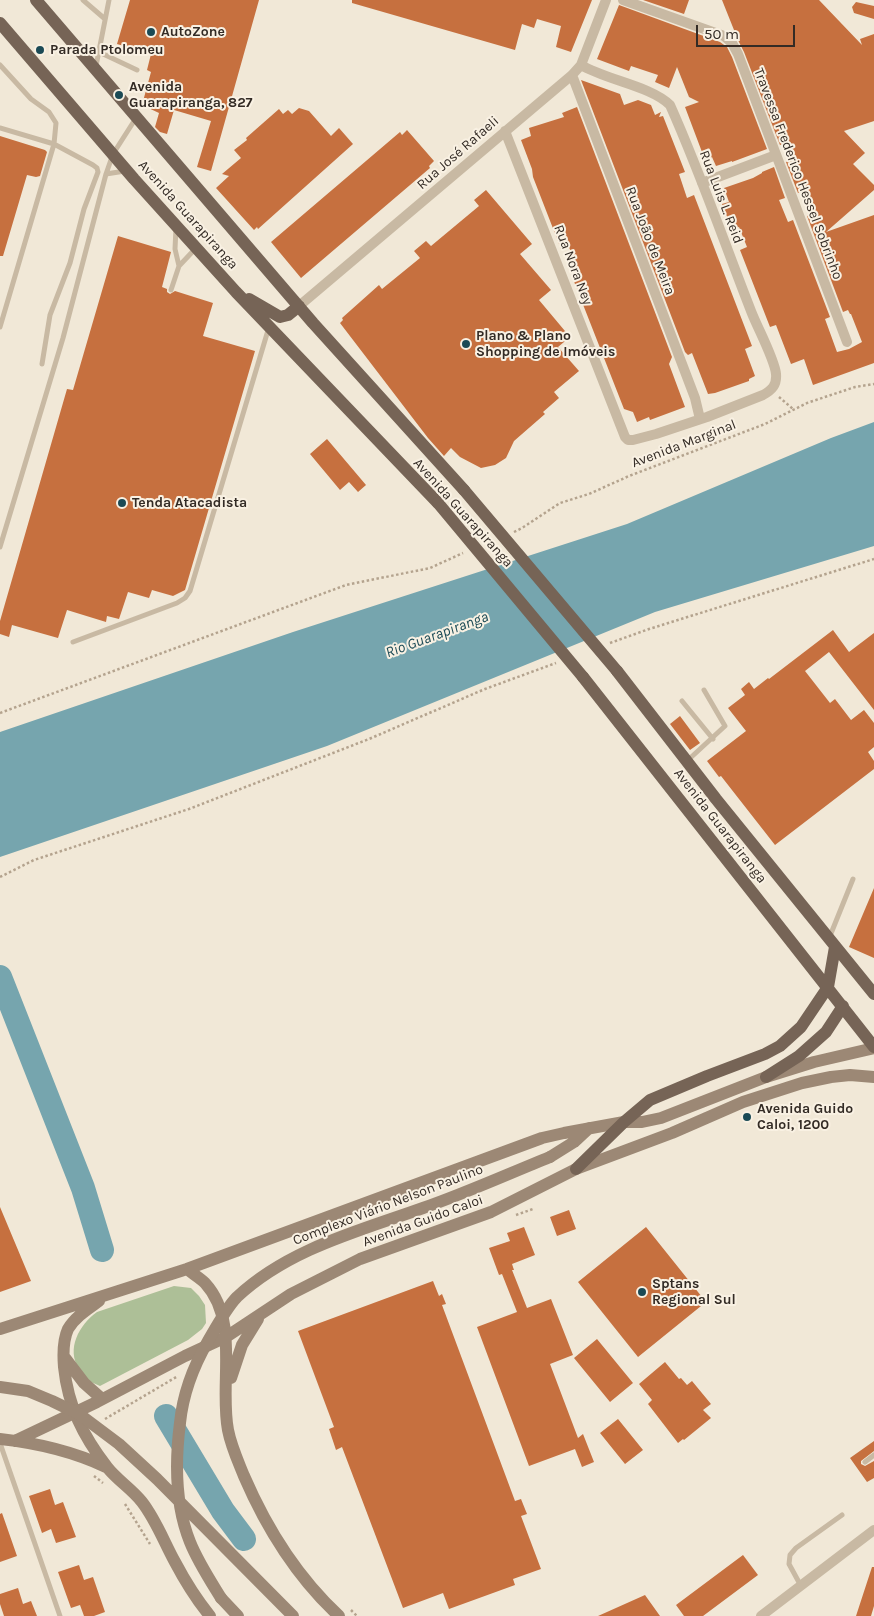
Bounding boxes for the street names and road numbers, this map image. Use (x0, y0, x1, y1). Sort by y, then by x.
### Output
street label: Travessa Frederico Hessel Sobrinho (750, 66, 846, 282)
street label: Rua José Rafaeli (414, 113, 502, 193)
street label: Rua Luis L. Reid (695, 148, 747, 246)
street label: Avenida Guarapiranga (135, 157, 241, 273)
street label: Rua João de Meira (622, 184, 678, 298)
street label: Rua Nora Ney (550, 222, 596, 308)
street label: Avenida Marginal (629, 416, 739, 472)
street label: Avenida Guarapiranga (410, 455, 516, 571)
street label: Avenida Guarapiranga (670, 765, 770, 887)
street label: Complexo Viário Nelson Paulino (291, 1161, 485, 1249)
street label: Avenida Guido Caloi (361, 1191, 485, 1251)

